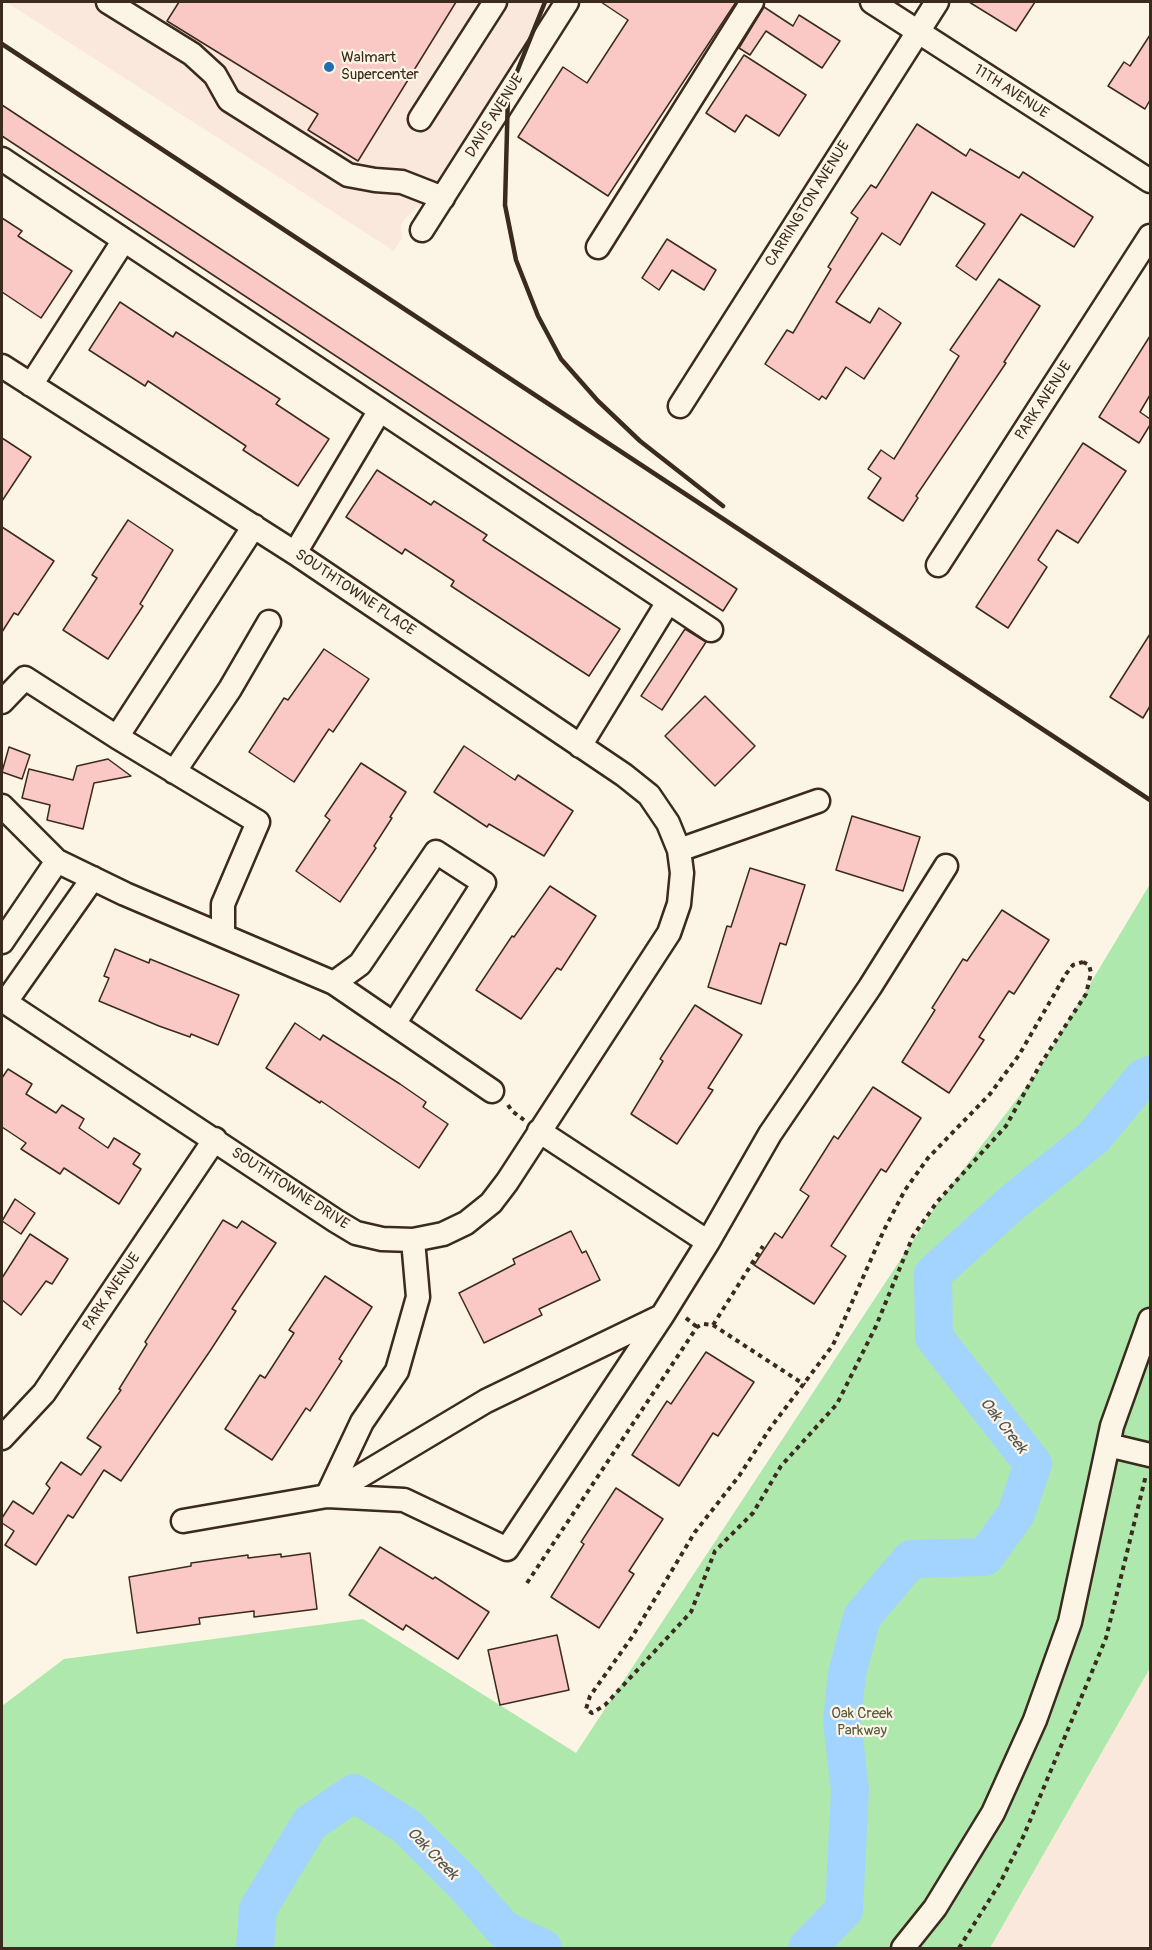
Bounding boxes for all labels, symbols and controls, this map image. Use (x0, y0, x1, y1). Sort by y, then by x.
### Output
place label: Walmart Supercenter (341, 49, 419, 84)
marker: Walmart Supercenter (322, 60, 336, 74)
street label: 11TH AVENUE (970, 61, 1052, 123)
street label: DAVIS AVENUE (462, 71, 528, 161)
street label: CARRINGTON AVENUE (762, 138, 854, 270)
street label: PARK AVENUE (1012, 358, 1076, 444)
street label: SOUTHTOWNE PLACE (291, 546, 419, 640)
street label: SOUTHTOWNE DRIVE (228, 1144, 352, 1234)
street label: PARK AVENUE (79, 1250, 145, 1334)
water label: Oak Creek (975, 1394, 1031, 1458)
park label: Oak Creek Parkway (831, 1705, 893, 1740)
water label: Oak Creek (402, 1824, 462, 1884)

